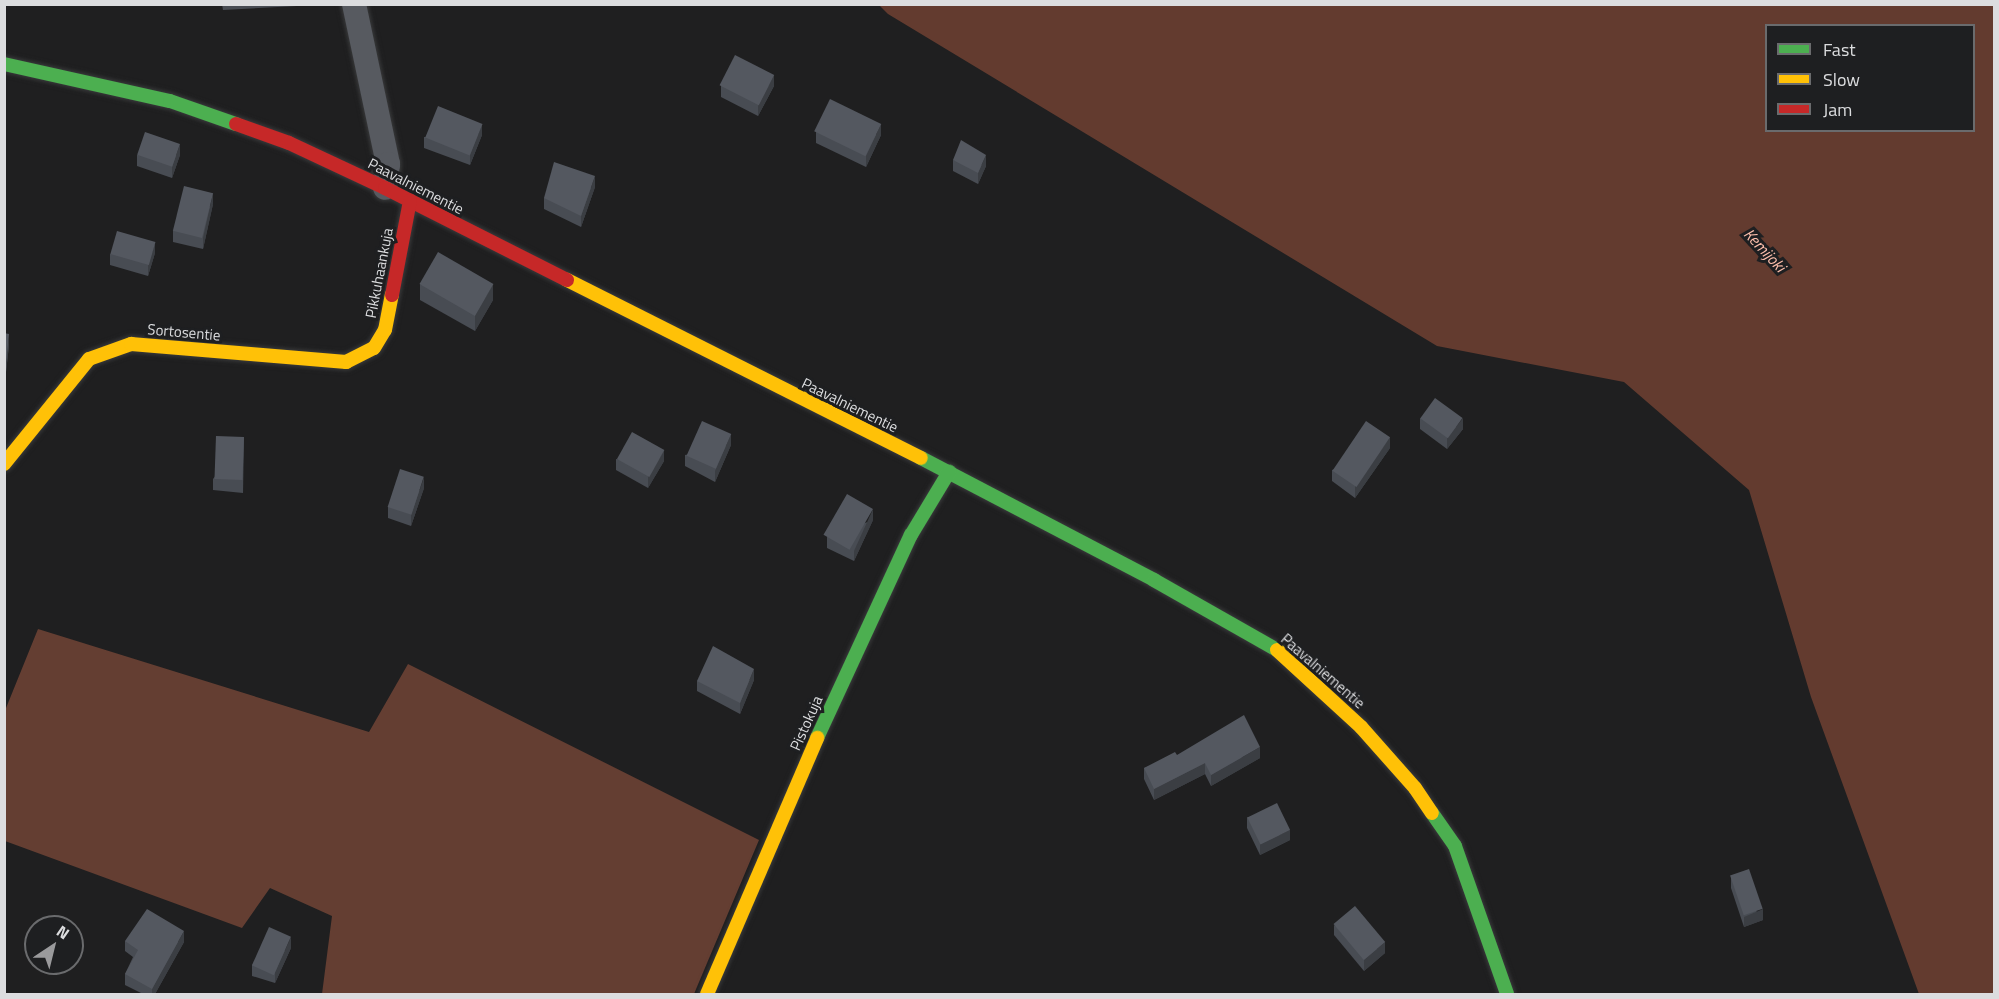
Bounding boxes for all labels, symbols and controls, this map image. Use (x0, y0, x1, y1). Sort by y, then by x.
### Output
legend (1765, 24, 1975, 132)
text: Fast (1823, 36, 1856, 63)
text: Slow (1823, 66, 1860, 93)
text: Jam (1823, 96, 1852, 123)
street label: Paavalniementie (365, 154, 467, 218)
water label: Kemijoki (1740, 224, 1790, 276)
street label: Pikkuhaankuja (361, 226, 397, 320)
street label: Sortosentie (147, 320, 221, 344)
street label: Paavalniementie (799, 374, 901, 436)
street label: Paavalniementie (1277, 630, 1369, 712)
street label: Pistokuja (786, 693, 826, 753)
north arrow (24, 915, 84, 975)
text: N (52, 919, 75, 945)

